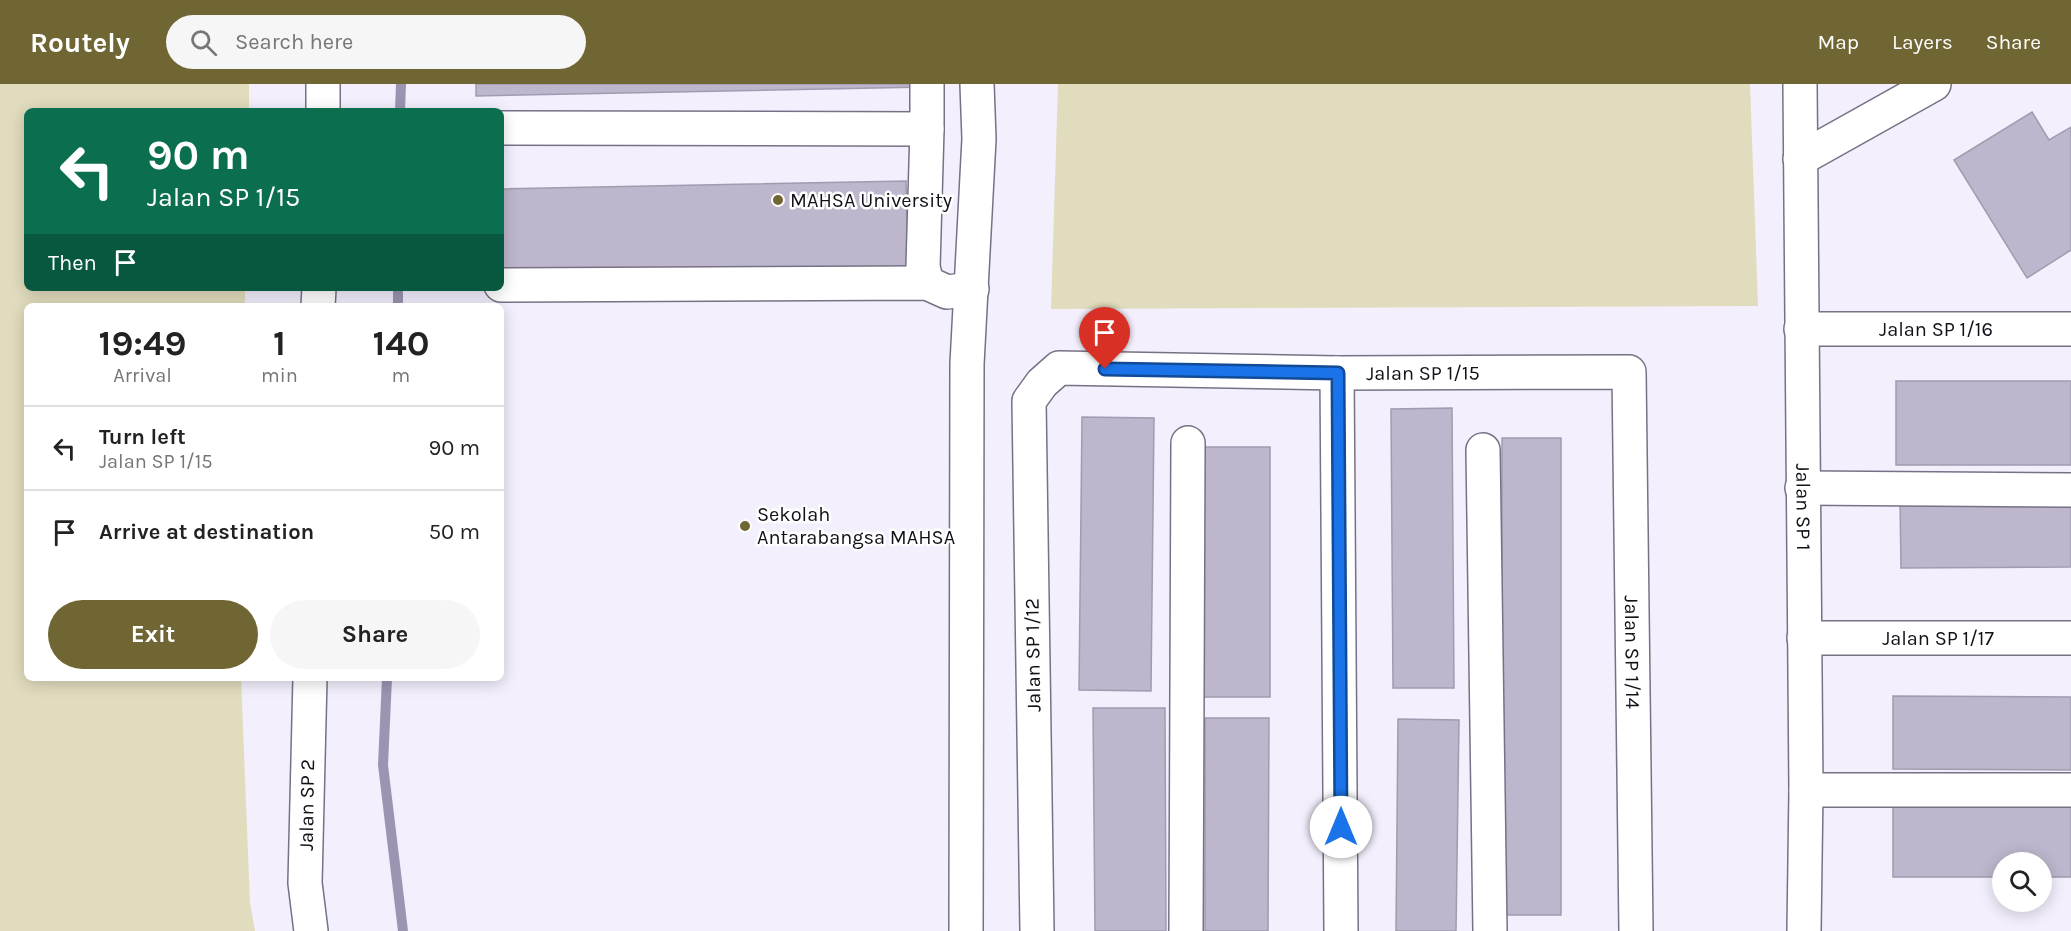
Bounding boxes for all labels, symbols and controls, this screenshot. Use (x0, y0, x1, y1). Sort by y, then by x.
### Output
search box (166, 15, 586, 69)
text: Routely (30, 26, 130, 59)
icon: search (187, 26, 220, 59)
text: Search here (235, 29, 353, 55)
text: Map (1817, 30, 1859, 54)
text: Layers (1892, 30, 1953, 54)
text: Share (1986, 30, 2041, 54)
text: 90 m (147, 130, 250, 180)
icon: left (48, 132, 126, 210)
text: Jalan SP 1/15 (147, 181, 300, 213)
place label: MAHSA University (790, 189, 952, 212)
marker: MAHSA University (771, 193, 785, 207)
icon: arrive (109, 246, 142, 279)
text: Then (48, 250, 97, 276)
pin (1079, 307, 1130, 369)
icon: arrive (1088, 316, 1121, 349)
street label: Jalan SP 1/16 (1879, 318, 1993, 341)
text: 19:49 (99, 322, 186, 364)
text: 1 (273, 322, 286, 364)
text: 140 (372, 322, 429, 364)
street label: Jalan SP 1/15 (1366, 361, 1480, 384)
text: Arrival (113, 364, 172, 387)
text: min (261, 364, 298, 387)
text: m (392, 364, 410, 387)
text: Turn left (99, 424, 186, 450)
icon: left (48, 432, 81, 465)
text: 90 m (428, 435, 480, 461)
text: Jalan SP 1/15 (99, 450, 213, 473)
street label: Jalan SP 1 (1792, 463, 1815, 551)
place label: Sekolah Antarabangsa MAHSA (757, 503, 955, 549)
icon: arrive (48, 516, 81, 549)
text: Arrive at destination (99, 519, 314, 545)
text: 50 m (429, 519, 480, 545)
marker: Sekolah Antarabangsa MAHSA (738, 519, 752, 533)
street label: Jalan SP 1/14 (1620, 595, 1645, 709)
street label: Jalan SP 1/12 (1021, 598, 1045, 712)
button: Exit (48, 600, 258, 669)
button: Share (270, 600, 480, 669)
street label: Jalan SP 1/17 (1882, 627, 1994, 650)
street label: Jalan SP 2 (295, 759, 319, 851)
position arrow (1309, 795, 1373, 859)
map controls (1992, 852, 2052, 912)
button: search (1992, 852, 2052, 912)

